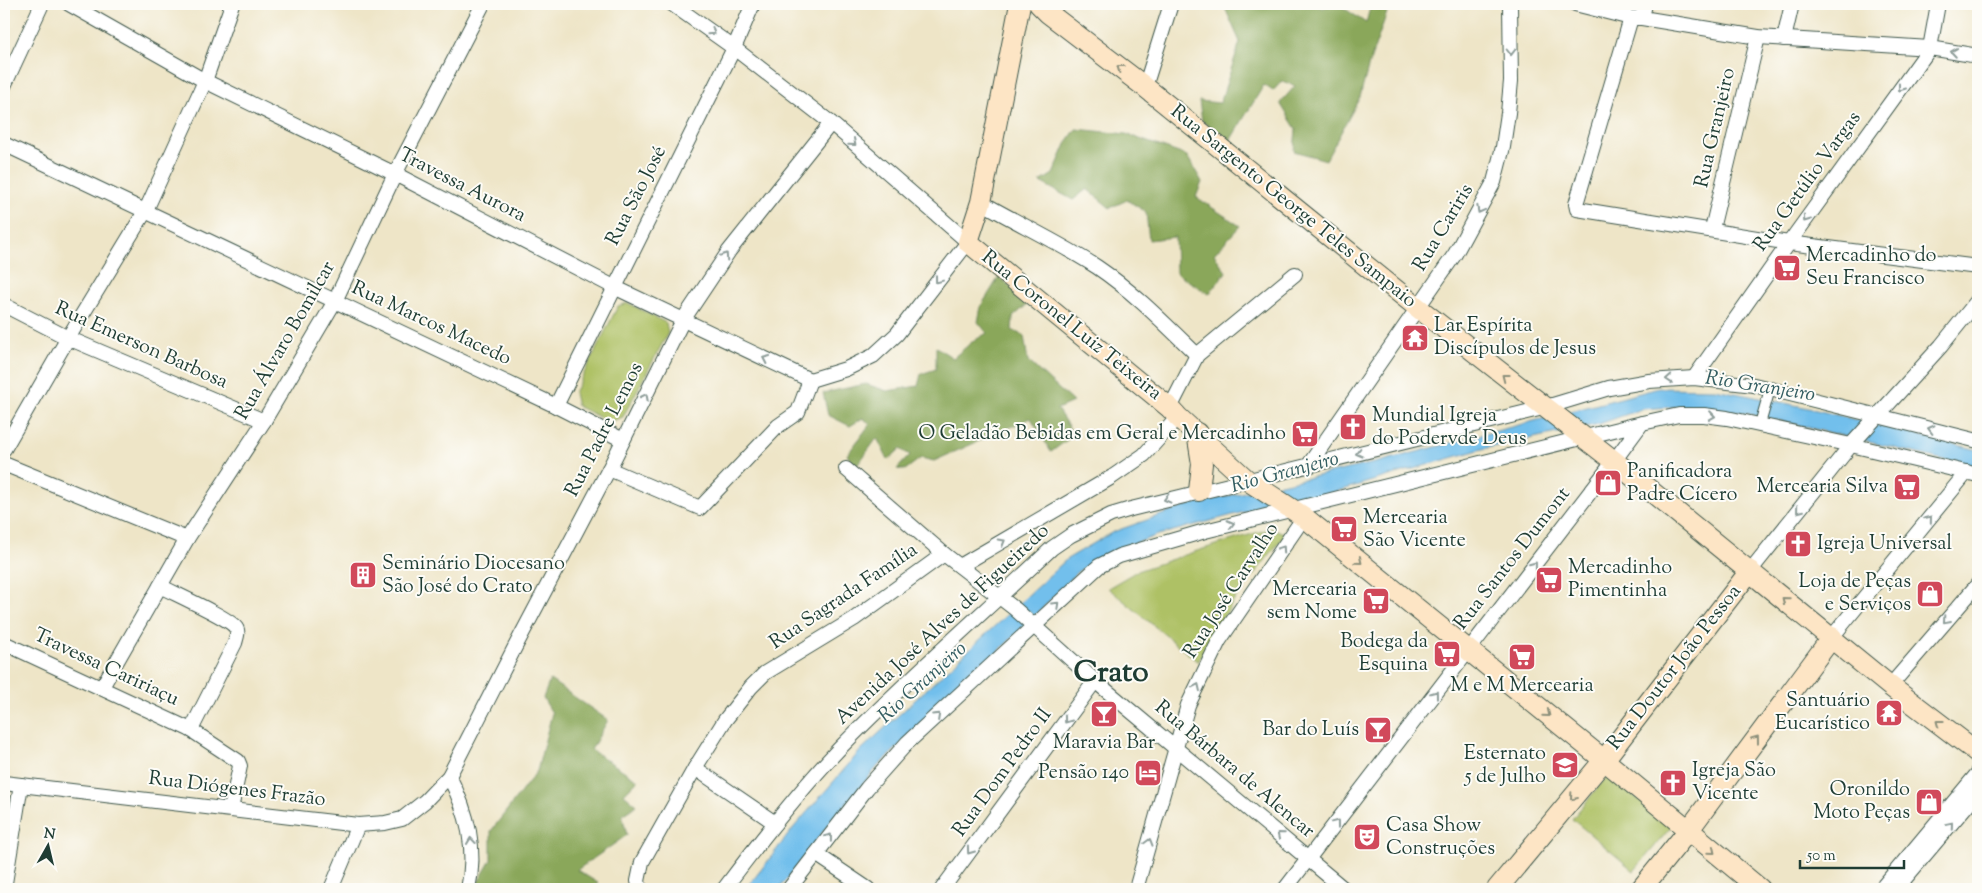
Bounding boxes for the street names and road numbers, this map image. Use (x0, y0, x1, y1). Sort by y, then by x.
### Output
street label: Rua Granjeiro (1688, 65, 1744, 191)
street label: Rua Sargento George Teles Sampaio (1163, 98, 1423, 316)
street label: Rua Getúlio Vargas (1747, 106, 1869, 258)
street label: Travessa Aurora (393, 141, 531, 231)
street label: Rua São José (599, 141, 675, 251)
street label: Rua Cariris (1406, 179, 1482, 277)
street label: Rua Coronel Luiz Teixeira (974, 244, 1168, 408)
street label: Rua Álvaro Bomilcar (228, 255, 344, 426)
street label: Rua Marcos Macedo (346, 274, 516, 374)
street label: Rua Emerson Barbosa (50, 295, 232, 397)
street label: Rua Padre Lemos (559, 358, 651, 502)
street label: Rua Santos Dumont (1448, 481, 1578, 637)
street label: Rua José Carvalho (1177, 517, 1287, 665)
street label: Avenida José Alves de Figueiredo (829, 518, 1057, 732)
street label: Rua Sagrada Família (764, 537, 924, 657)
street label: Rua Doutor João Pessoa (1601, 579, 1749, 757)
street label: Travessa Caririaçu (28, 622, 184, 715)
street label: Rua Bárbara de Alencar (1148, 694, 1321, 846)
street label: Rua Dom Pedro II (946, 702, 1060, 843)
street label: Rua Diógenes Frazão (147, 765, 327, 815)

